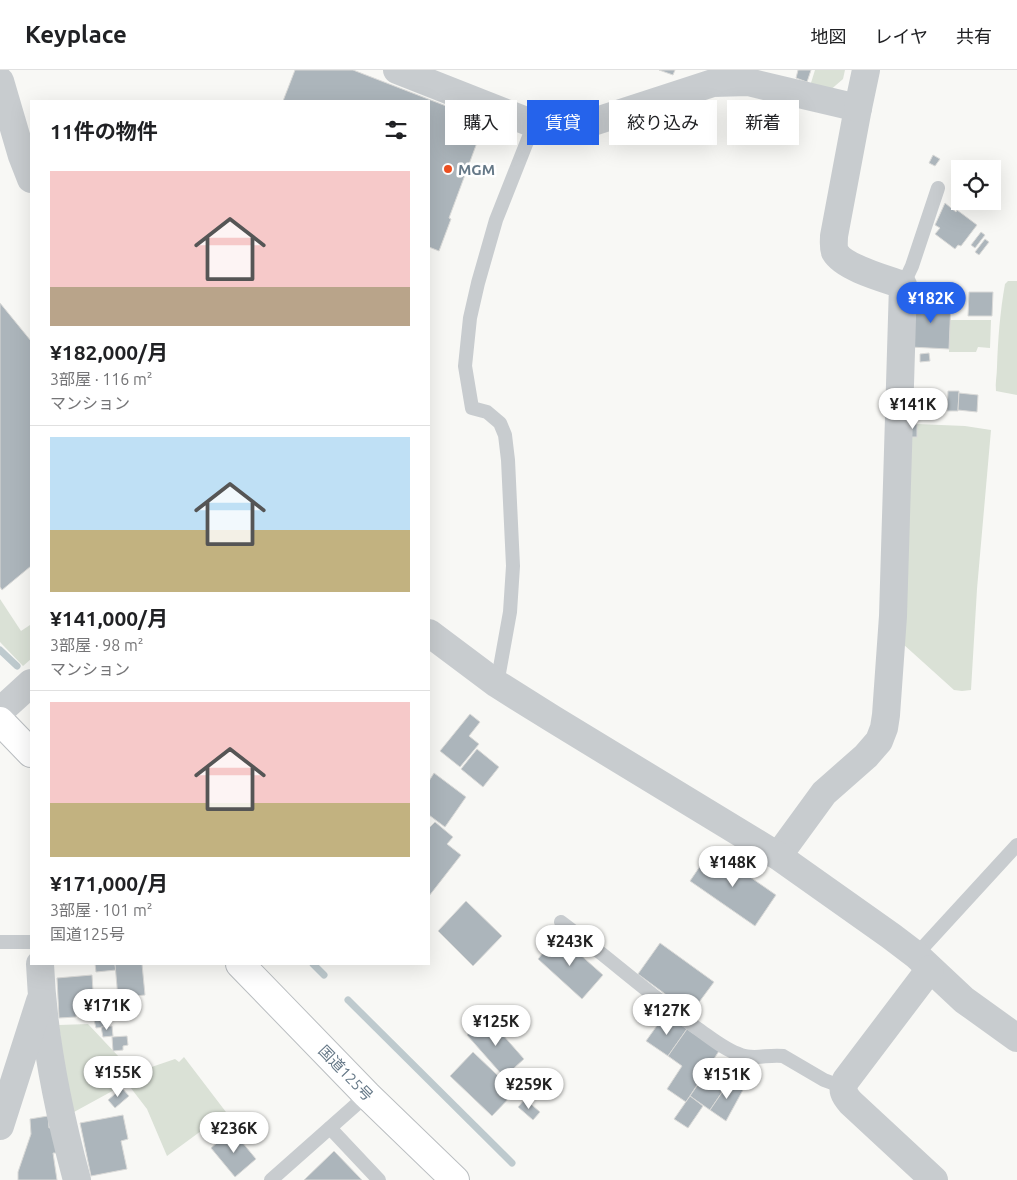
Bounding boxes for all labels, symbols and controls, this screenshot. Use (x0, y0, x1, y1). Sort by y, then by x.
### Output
text: Keyplace (25, 21, 127, 48)
text: 地図 (811, 26, 847, 46)
text: レイヤ (875, 26, 928, 46)
text: 共有 (956, 26, 992, 46)
chip: 購入 (445, 100, 517, 145)
chip: 賃貸 (527, 100, 599, 145)
chip: 絞り込み (609, 100, 717, 145)
chip: 新着 (727, 100, 799, 145)
icon: filters (382, 116, 410, 144)
text: 11件の物件 (50, 119, 158, 143)
map controls (951, 160, 1001, 210)
button: locate (951, 160, 1001, 210)
place label: MGM (458, 161, 495, 178)
marker: MGM (442, 163, 454, 175)
icon: home (185, 204, 275, 294)
pin: ¥182K (896, 282, 966, 324)
text: ¥182K (908, 289, 954, 307)
text: ¥182,000/月 (50, 340, 168, 364)
text: 3部屋 · 116 m² (50, 370, 153, 388)
pin: ¥141K (878, 388, 948, 430)
text: マンション (50, 394, 130, 412)
text: ¥141K (890, 395, 936, 413)
icon: home (185, 469, 275, 559)
text: ¥141,000/月 (50, 606, 168, 630)
text: 3部屋 · 98 m² (50, 636, 144, 654)
text: マンション (50, 660, 130, 678)
icon: home (185, 734, 275, 824)
pin: ¥148K (698, 846, 768, 888)
text: ¥148K (710, 853, 756, 871)
text: ¥171,000/月 (50, 871, 168, 895)
text: 3部屋 · 101 m² (50, 901, 153, 919)
pin: ¥243K (535, 924, 605, 967)
text: 国道125号 (50, 925, 125, 943)
text: ¥243K (547, 932, 593, 950)
pin: ¥171K (72, 988, 142, 1031)
pin: ¥127K (632, 994, 702, 1036)
text: ¥171K (84, 996, 130, 1014)
text: ¥127K (644, 1001, 690, 1019)
pin: ¥125K (461, 1004, 531, 1047)
text: ¥125K (473, 1012, 519, 1030)
street label: 国道125号 (315, 1042, 377, 1104)
pin: ¥155K (83, 1056, 153, 1098)
pin: ¥151K (692, 1058, 762, 1100)
text: ¥155K (95, 1063, 141, 1081)
text: ¥151K (704, 1065, 750, 1083)
pin: ¥259K (494, 1068, 564, 1110)
text: ¥259K (506, 1075, 552, 1093)
pin: ¥236K (199, 1112, 269, 1154)
text: ¥236K (211, 1119, 257, 1137)

